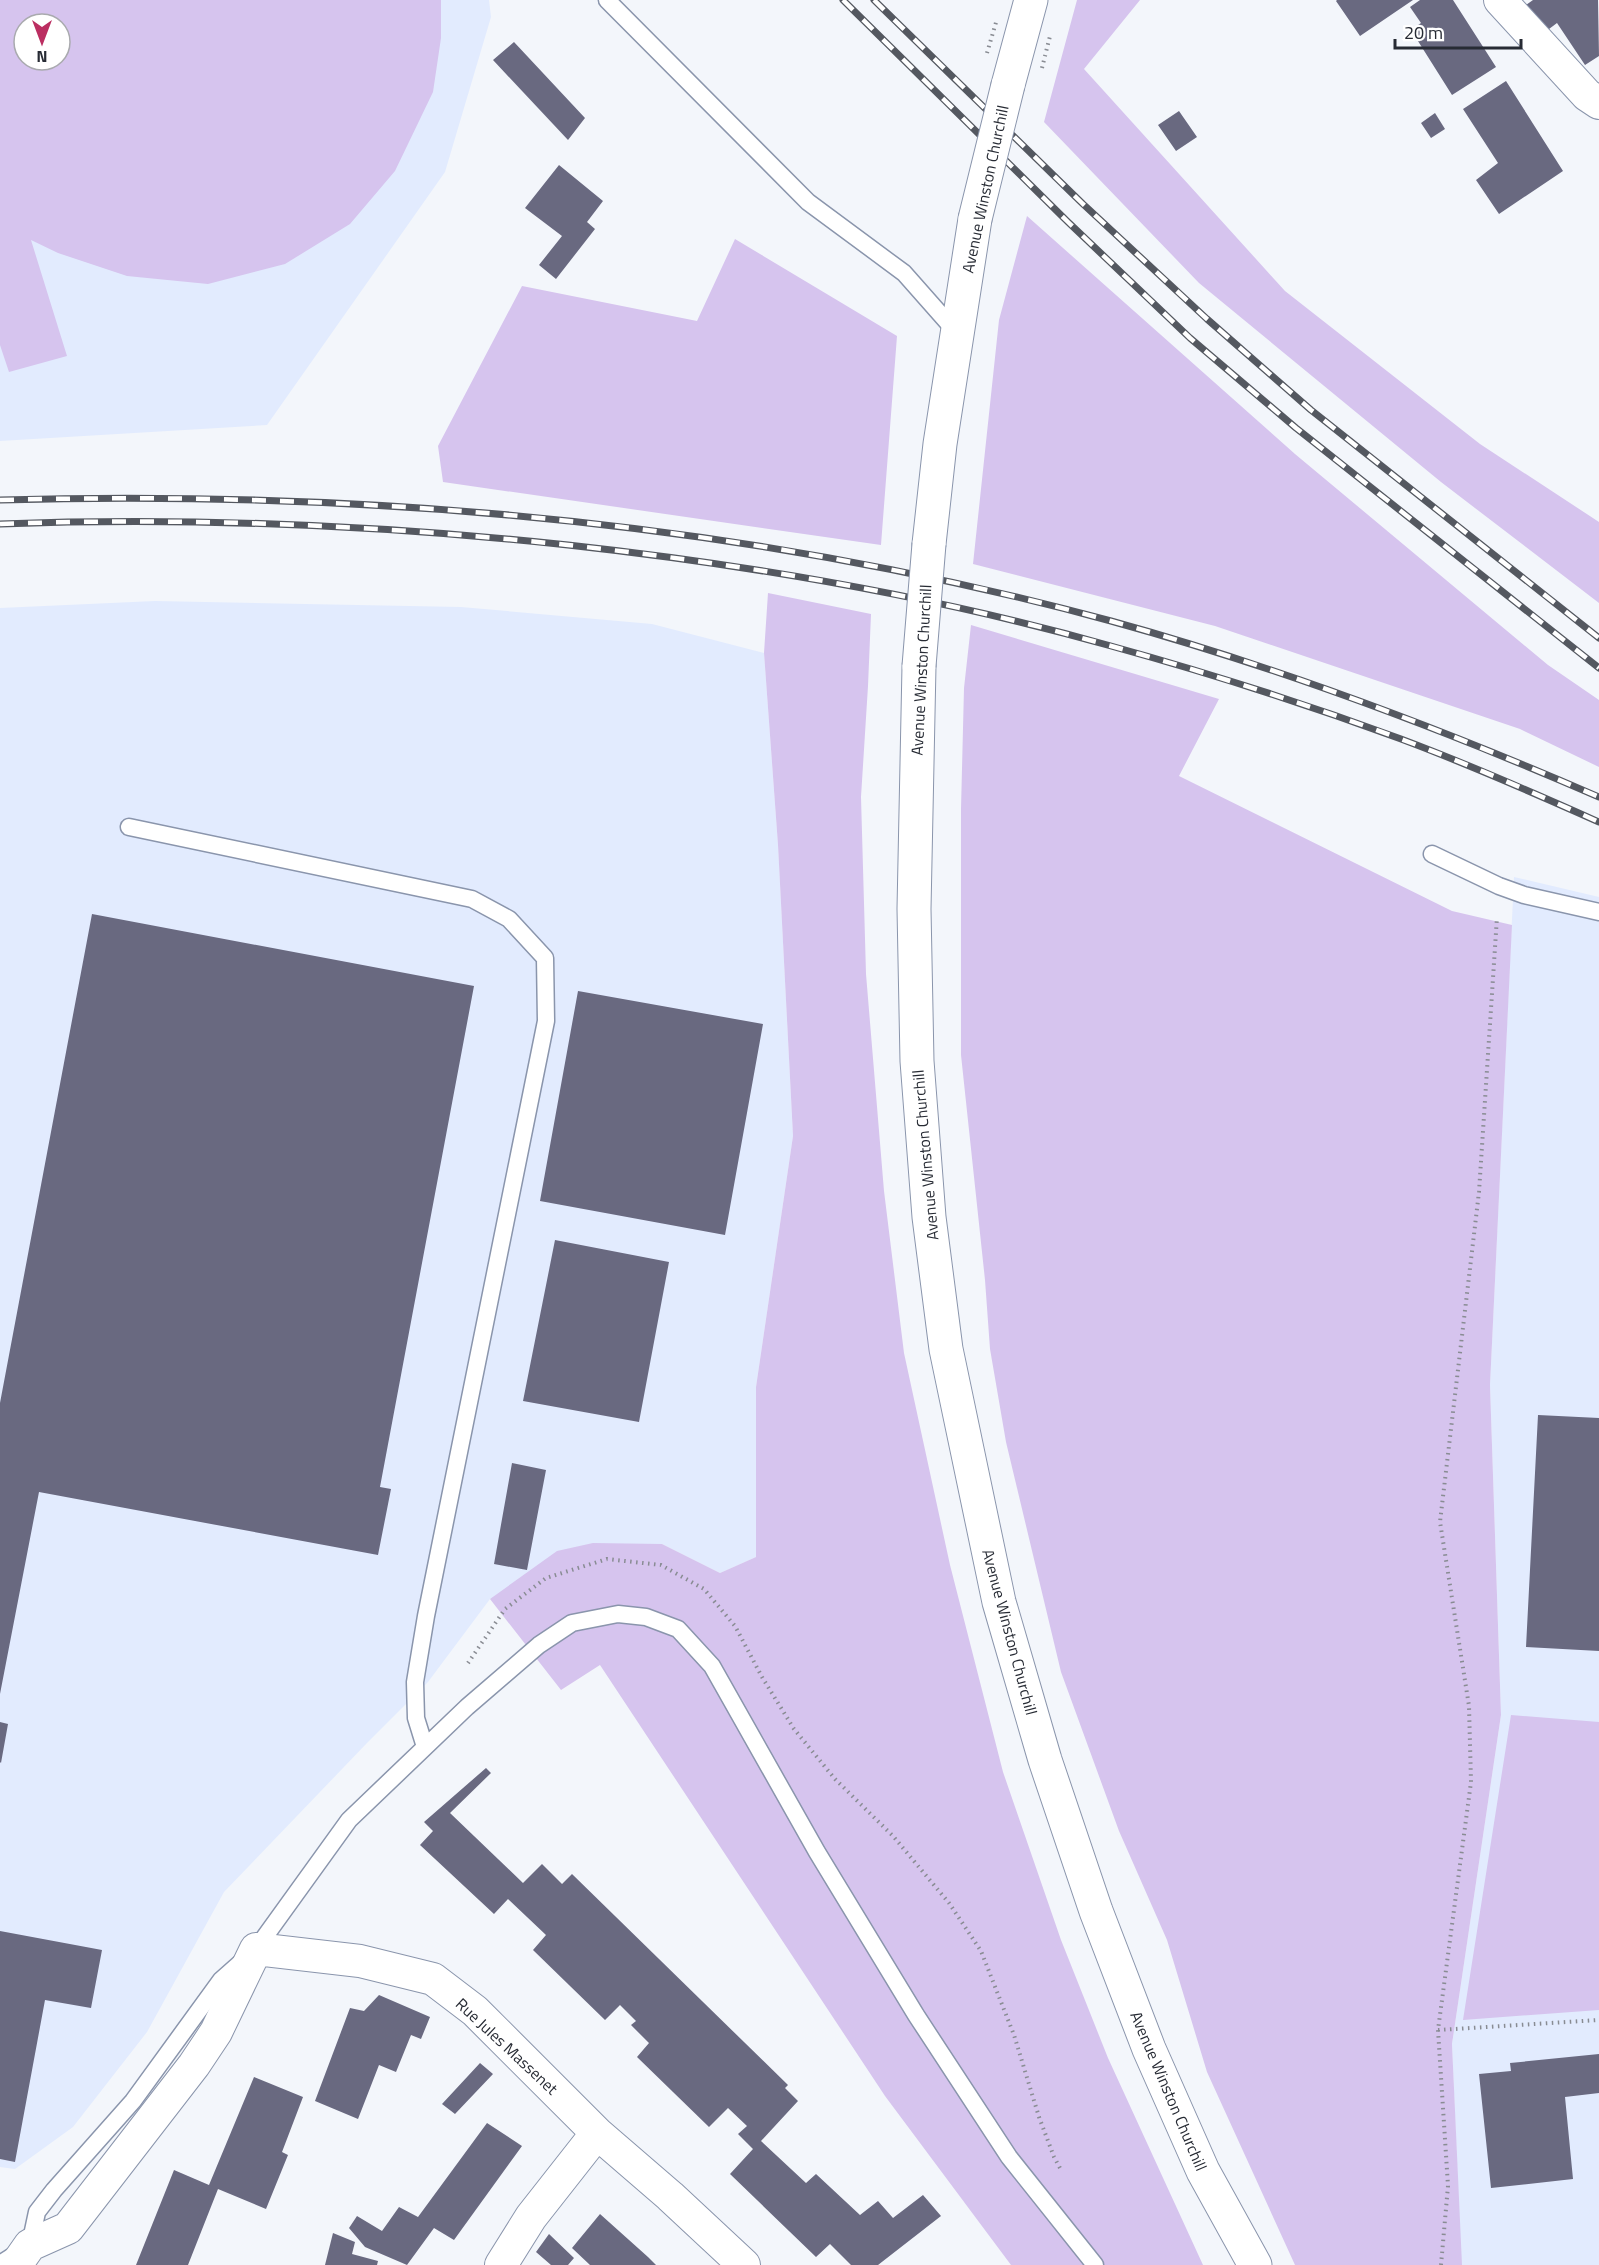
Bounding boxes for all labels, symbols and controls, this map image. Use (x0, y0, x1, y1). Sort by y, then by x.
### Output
north arrow (12, 12, 72, 72)
scale bar (1395, 12, 1521, 50)
text: 20 m (1404, 19, 1443, 46)
text: N (36, 45, 48, 69)
street label: Avenue Winston Churchill (955, 103, 1015, 275)
street label: Avenue Winston Churchill (905, 584, 937, 756)
street label: Avenue Winston Churchill (906, 1069, 944, 1241)
street label: Avenue Winston Churchill (976, 1546, 1044, 1718)
street label: Rue Jules Massenet (450, 1992, 564, 2100)
street label: Avenue Winston Churchill (1125, 2008, 1213, 2174)

